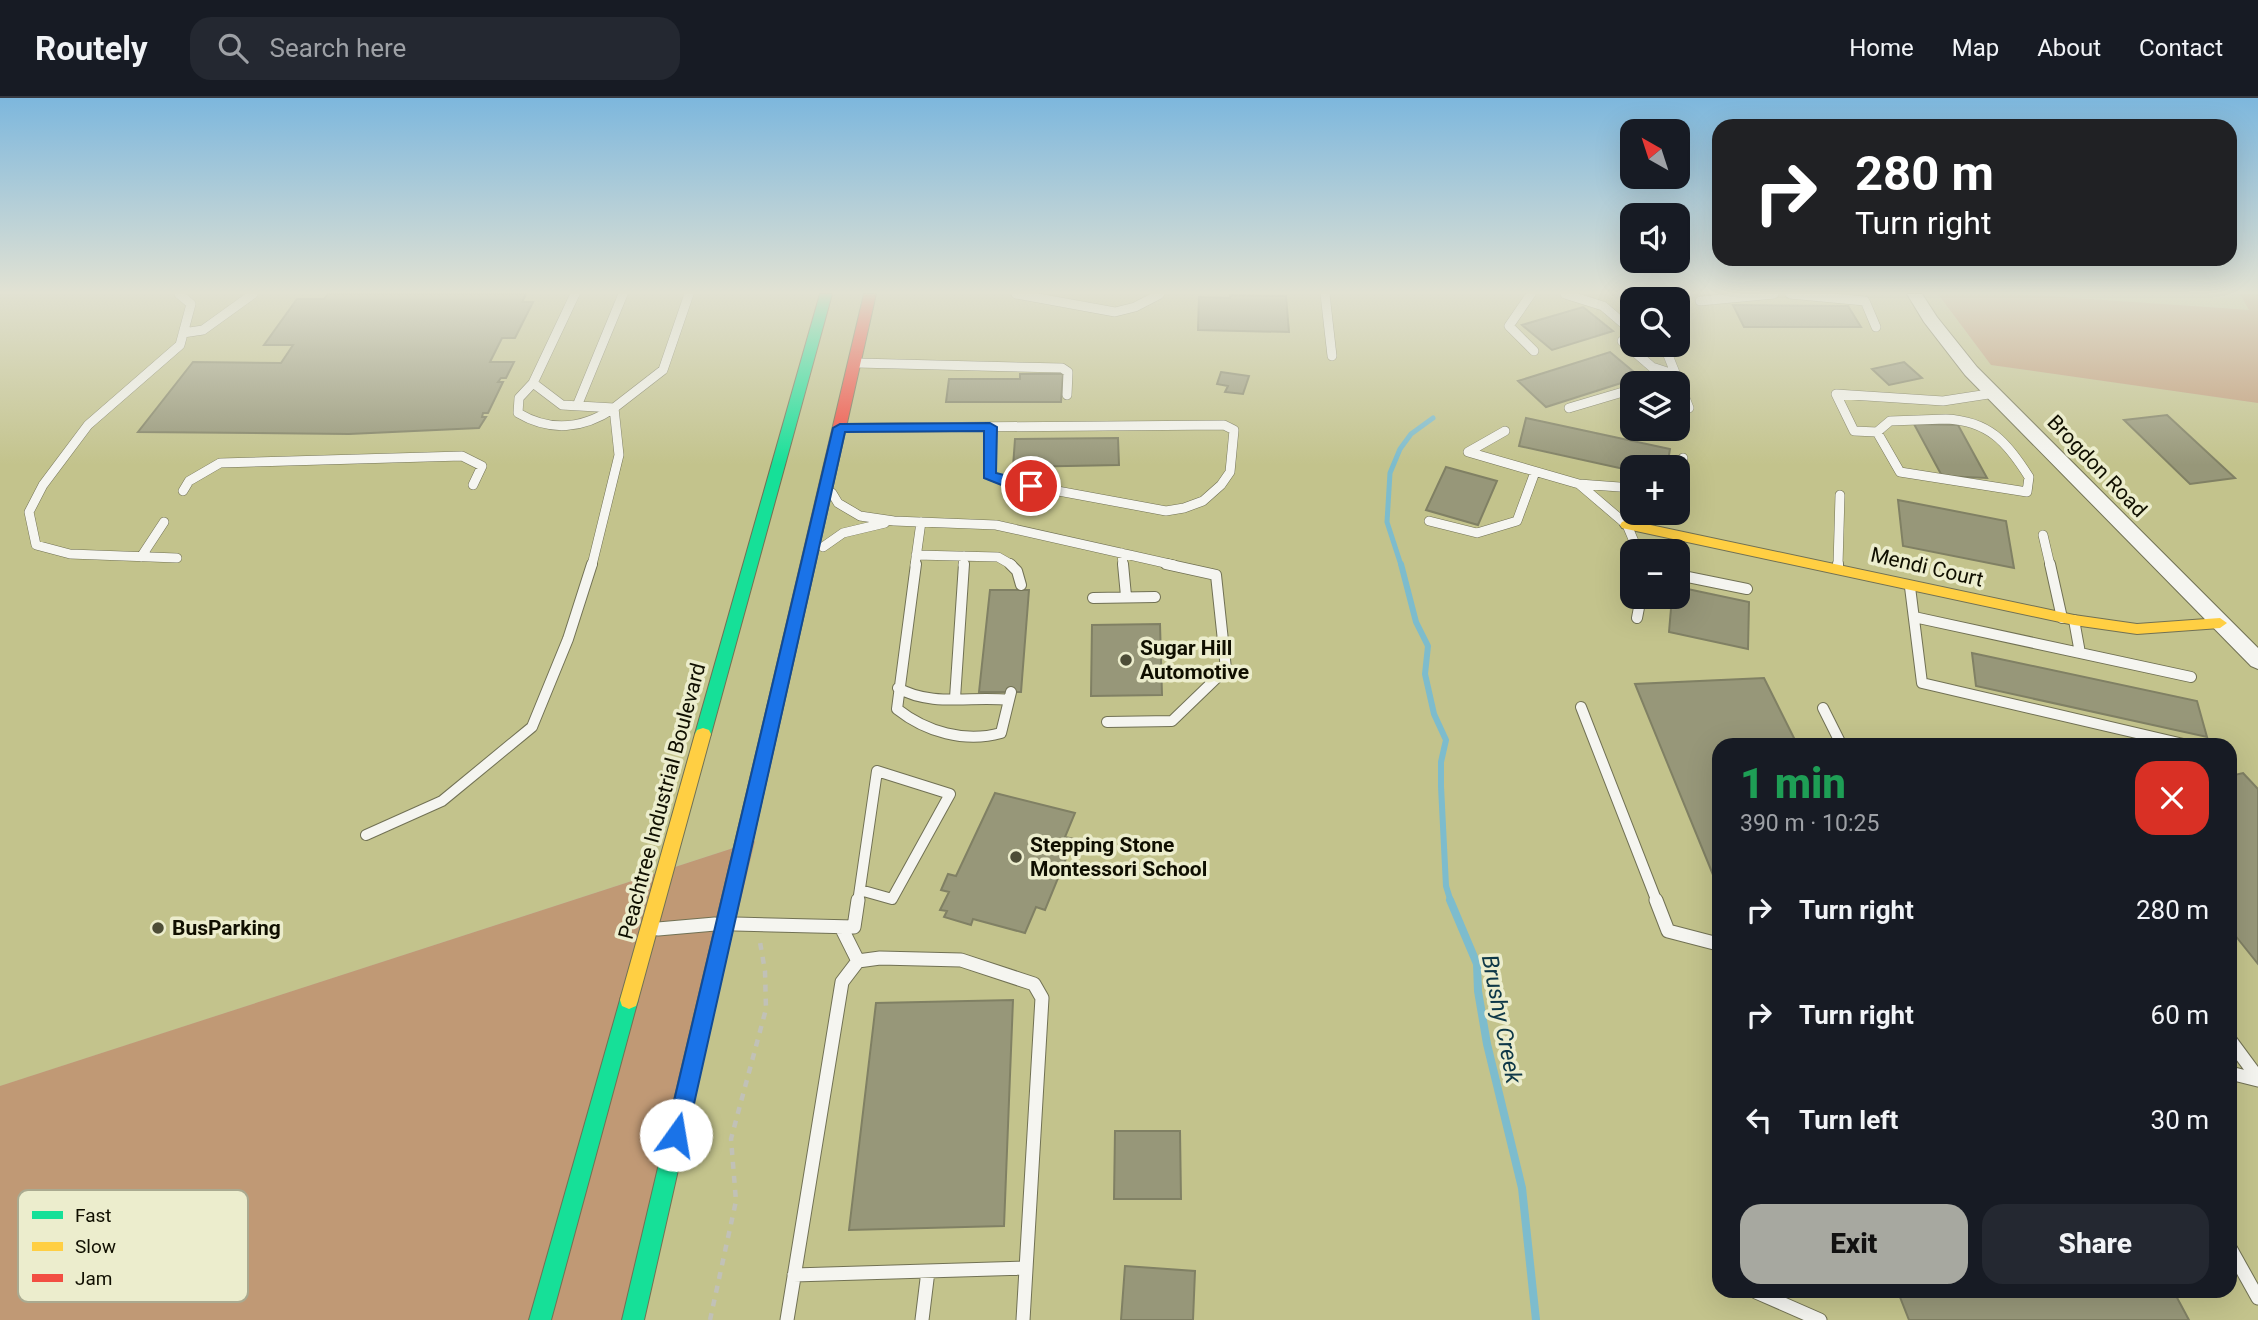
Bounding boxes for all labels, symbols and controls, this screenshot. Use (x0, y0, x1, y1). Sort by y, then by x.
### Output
search box (190, 17, 680, 80)
text: Routely (35, 29, 148, 68)
icon: search (214, 29, 252, 67)
text: Search here (270, 33, 406, 63)
text: Home (1849, 34, 1914, 62)
text: Map (1952, 34, 1999, 62)
text: About (2037, 34, 2101, 62)
text: Contact (2139, 34, 2223, 62)
north arrow (1620, 119, 1690, 189)
map controls (1620, 119, 1690, 609)
text: 280 m (1855, 145, 1994, 202)
icon: right (1740, 147, 1831, 238)
button: sound (1620, 203, 1690, 273)
text: Turn right (1855, 204, 1991, 242)
button: search (1620, 287, 1690, 357)
button: layers (1620, 371, 1690, 441)
street label: Brogdon Road (2042, 410, 2152, 522)
button: + (1620, 455, 1690, 525)
pin (1001, 456, 1061, 516)
icon: arrive (1012, 467, 1050, 505)
button: − (1620, 539, 1690, 609)
street label: Mendi Court (1868, 542, 1986, 592)
place label: Sugar Hill Automotive (1140, 636, 1249, 684)
marker: Sugar Hill Automotive (1118, 652, 1134, 668)
street label: Peachtree Industrial Boulevard (614, 660, 710, 942)
text: 1 min (1740, 759, 1846, 808)
button: close (2135, 761, 2209, 835)
text: 390 m · 10:25 (1740, 810, 1879, 837)
place label: Stepping Stone Montessori School (1030, 833, 1207, 881)
marker: Stepping Stone Montessori School (1008, 849, 1024, 865)
icon: right (1740, 891, 1778, 929)
text: Turn right (1799, 895, 1914, 925)
text: 280 m (2136, 895, 2209, 925)
place label: BusParking (172, 916, 281, 940)
marker: BusParking (150, 920, 166, 936)
water label: Brushy Creek (1476, 952, 1527, 1086)
icon: right (1740, 996, 1778, 1034)
text: Turn right (1799, 1000, 1914, 1030)
text: 60 m (2151, 1000, 2209, 1030)
position arrow (639, 1098, 713, 1172)
icon: left (1740, 1101, 1778, 1139)
text: Turn left (1799, 1105, 1898, 1135)
text: 30 m (2151, 1105, 2209, 1135)
legend (18, 1190, 248, 1302)
text: Fast (75, 1204, 112, 1227)
button: Exit (1740, 1204, 1968, 1284)
button: Share (1982, 1204, 2209, 1284)
text: Slow (75, 1235, 116, 1258)
text: Jam (75, 1267, 112, 1290)

